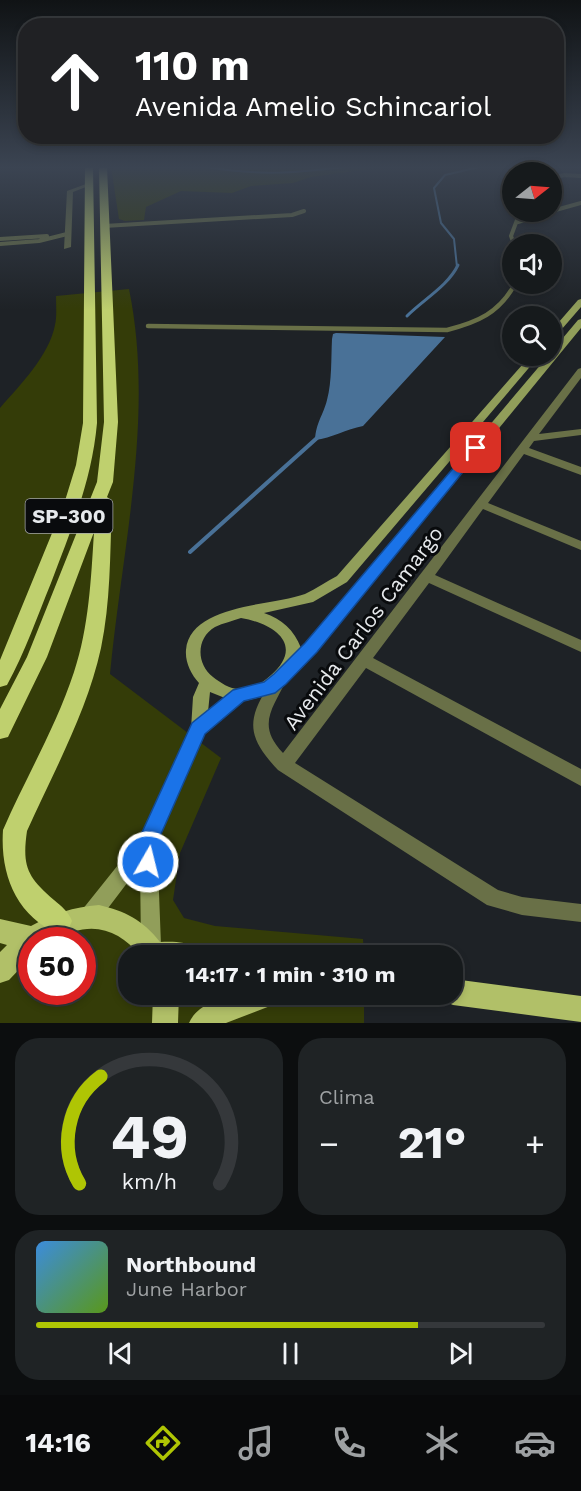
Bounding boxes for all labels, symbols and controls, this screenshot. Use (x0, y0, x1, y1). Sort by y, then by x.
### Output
text: 110 m (135, 41, 250, 90)
icon: ahead (36, 42, 114, 120)
text: Avenida Amelio Schincariol (135, 91, 491, 123)
north arrow (502, 162, 562, 222)
map controls (502, 162, 562, 366)
button: sound (502, 234, 562, 294)
button: search (502, 306, 562, 366)
pin (450, 422, 501, 473)
icon: arrive (459, 431, 492, 464)
road number: SP-300 (26, 499, 112, 533)
street label: Avenida Carlos Camargo (278, 521, 448, 735)
position arrow (116, 830, 180, 894)
speed limit sign: 50 (18, 927, 96, 1005)
text: 14:17 · 1 min · 310 m (186, 962, 395, 987)
text: Clima (319, 1085, 375, 1109)
text: 49 (110, 1100, 188, 1173)
text: 21° (398, 1116, 466, 1169)
text: − (319, 1124, 339, 1163)
text: + (525, 1124, 545, 1163)
text: km/h (121, 1169, 177, 1194)
text: Northbound (126, 1252, 256, 1277)
text: June Harbor (126, 1277, 247, 1301)
icon: previous (104, 1337, 137, 1370)
icon: pause (274, 1337, 307, 1370)
icon: next (444, 1337, 477, 1370)
icon: directions (142, 1422, 184, 1464)
icon: music (235, 1422, 277, 1464)
icon: phone (328, 1422, 370, 1464)
icon: climate (421, 1422, 463, 1464)
icon: car (514, 1422, 556, 1464)
text: 14:16 (25, 1427, 91, 1459)

